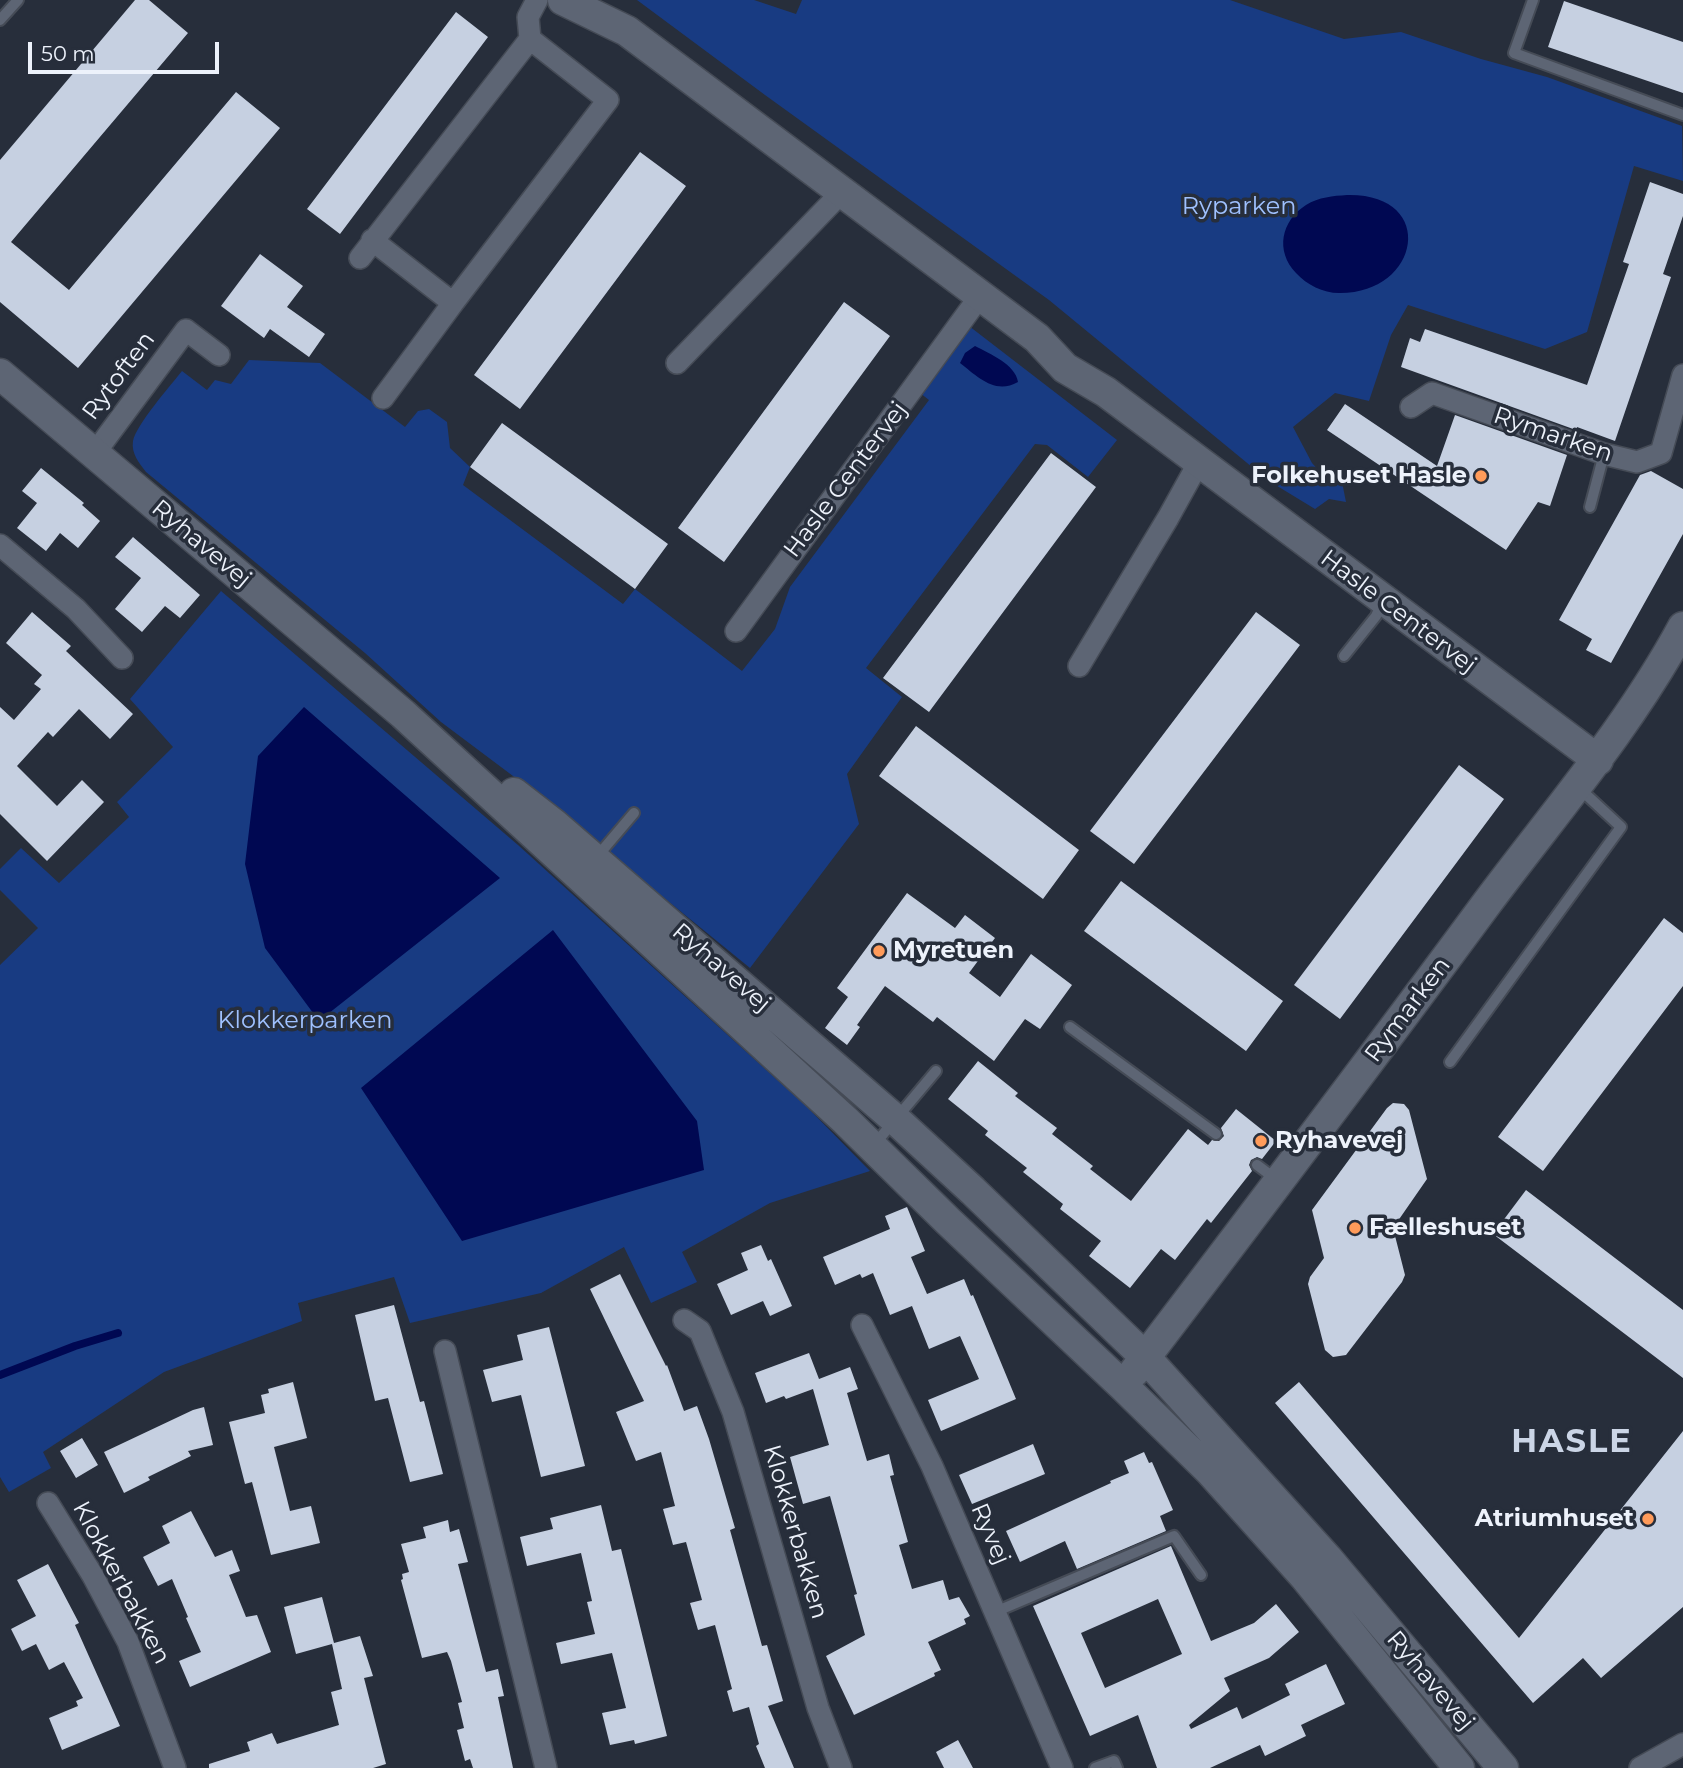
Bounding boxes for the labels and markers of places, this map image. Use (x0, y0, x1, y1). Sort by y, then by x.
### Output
place label: Folkehuset Hasle (1251, 462, 1467, 490)
marker: Folkehuset Hasle (1473, 468, 1489, 484)
place label: Myretuen (893, 937, 1014, 965)
marker: Myretuen (871, 943, 887, 959)
place label: Ryhavevej (1275, 1127, 1403, 1155)
marker: Ryhavevej (1253, 1133, 1269, 1149)
place label: Fælleshuset (1369, 1214, 1522, 1242)
marker: Fælleshuset (1347, 1220, 1363, 1236)
place label: Atriumhuset (1475, 1505, 1634, 1533)
marker: Atriumhuset (1640, 1511, 1656, 1527)

